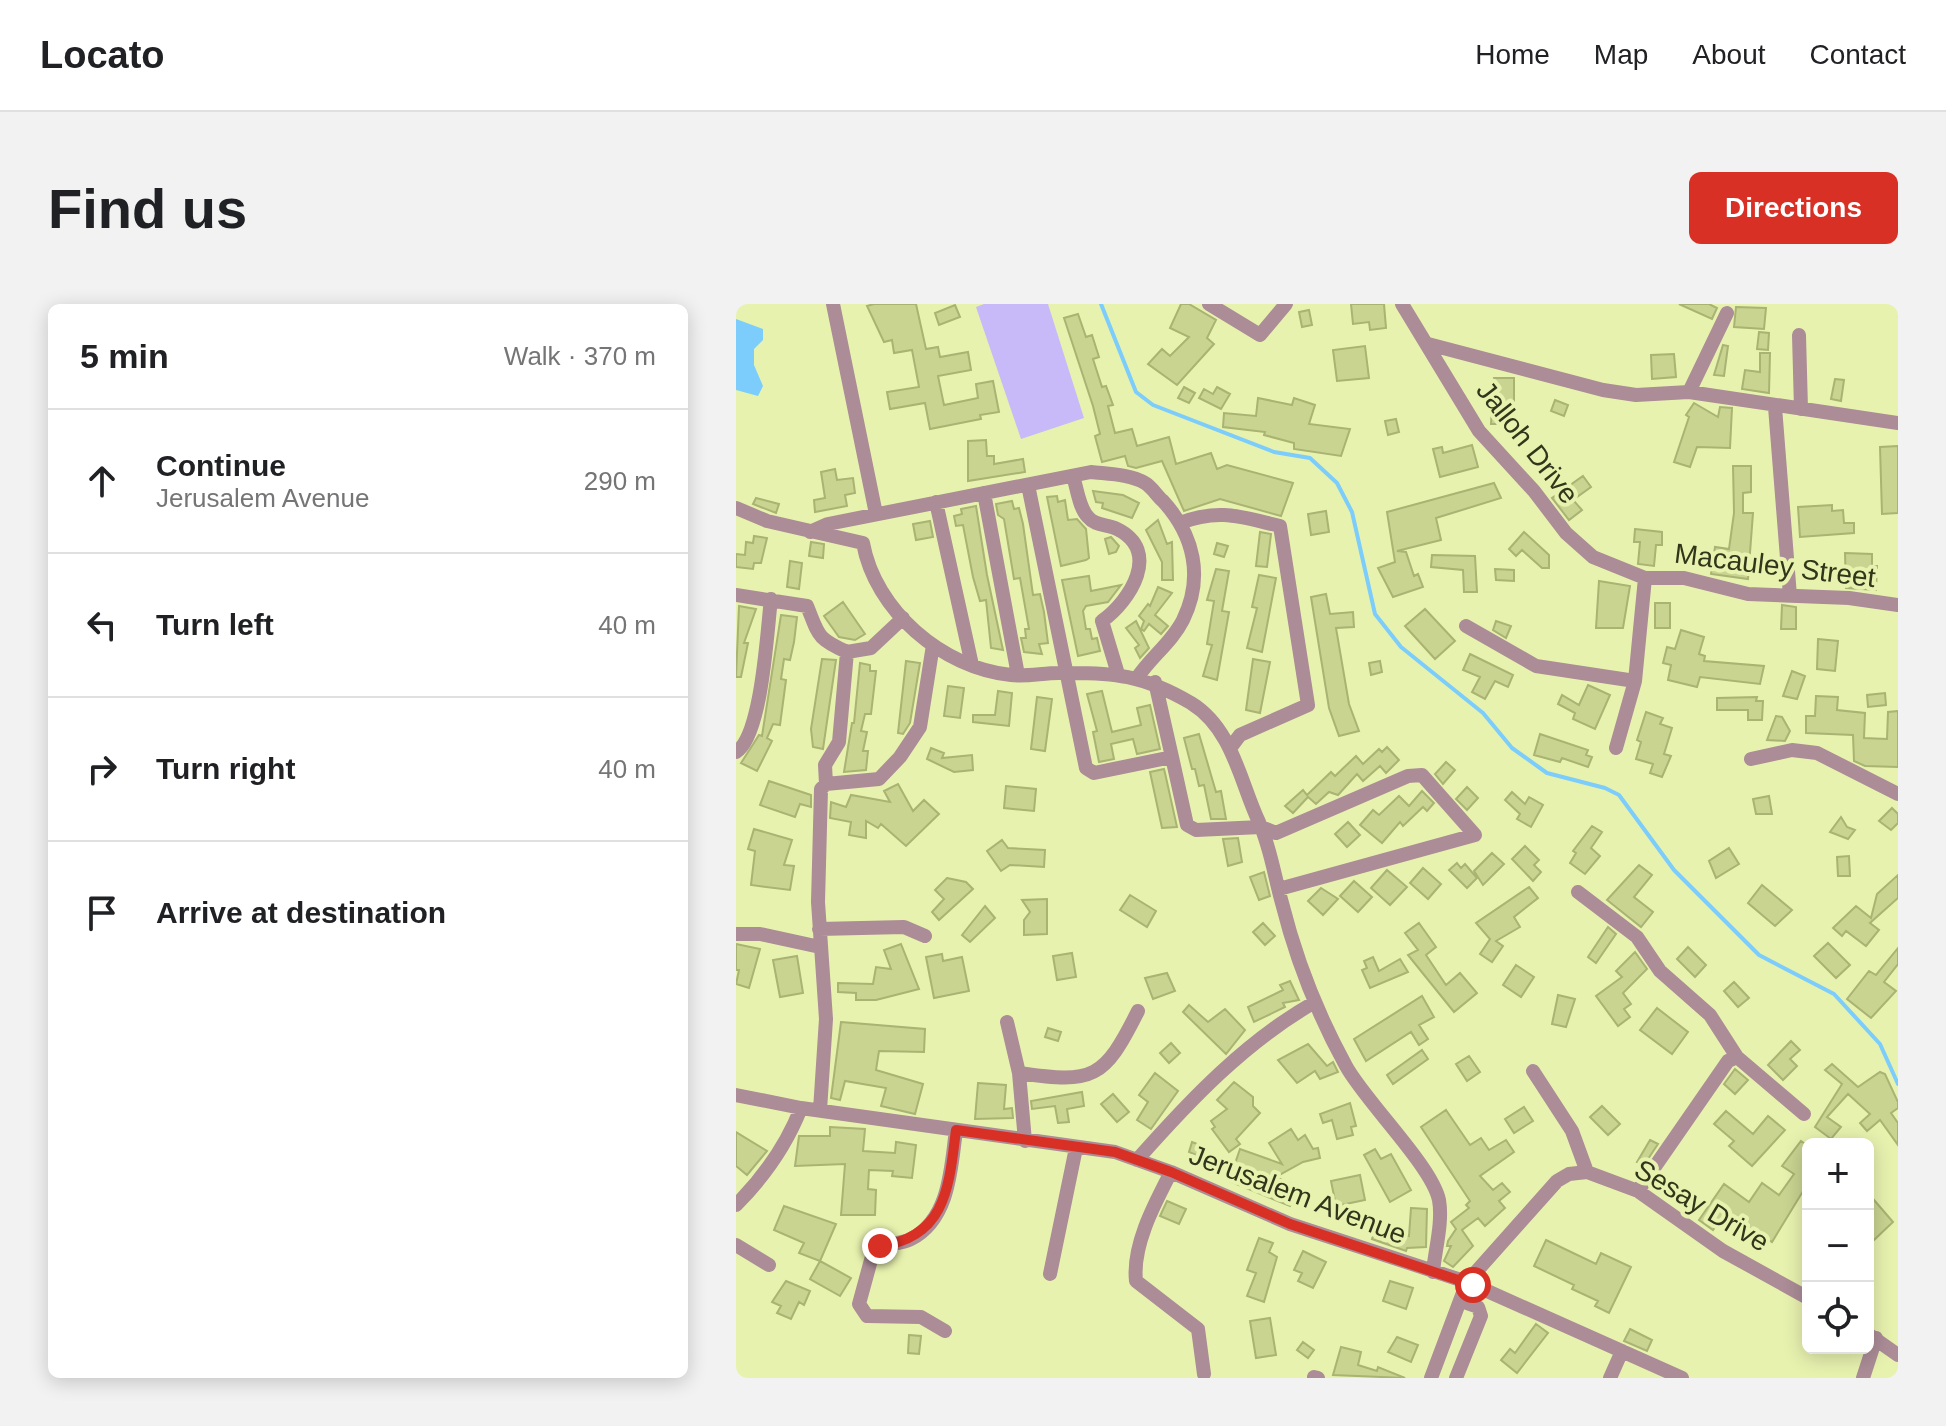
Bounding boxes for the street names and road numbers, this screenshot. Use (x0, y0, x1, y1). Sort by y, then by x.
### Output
street label: Jalloh Drive (1470, 375, 1585, 509)
street label: Macauley Street (1673, 538, 1877, 593)
street label: Jerusalem Avenue (1185, 1139, 1411, 1250)
street label: Sesay Drive (1629, 1153, 1774, 1258)

